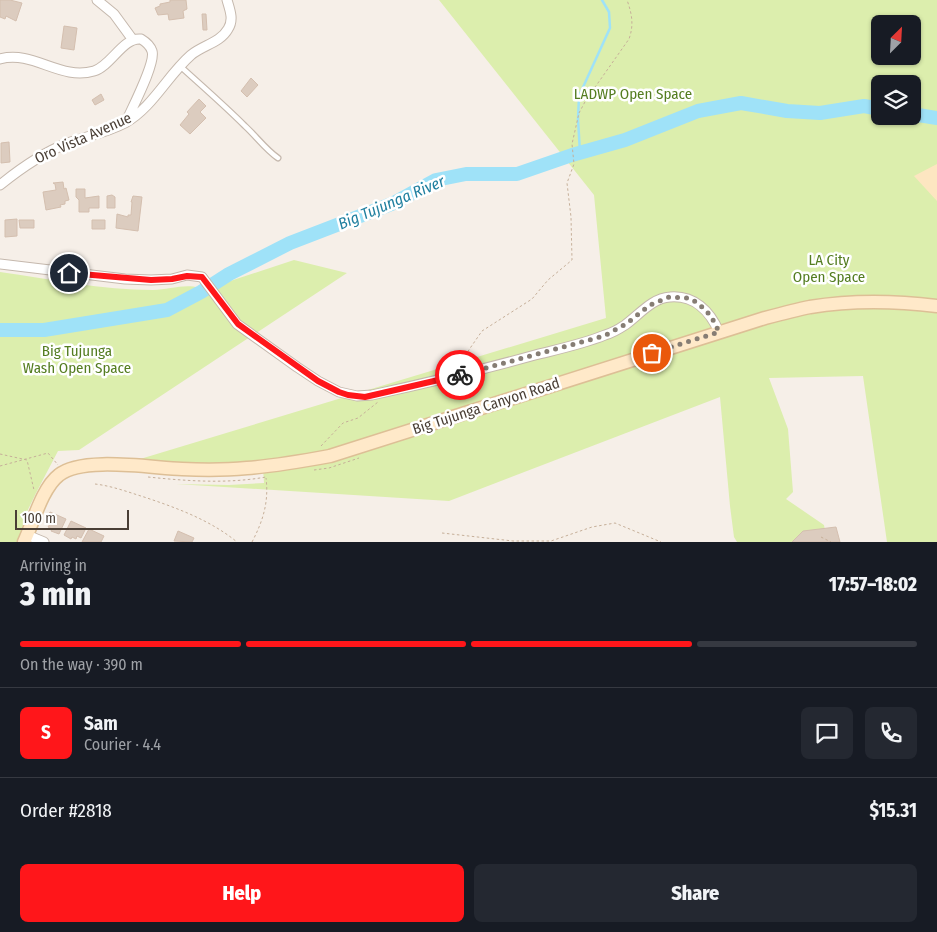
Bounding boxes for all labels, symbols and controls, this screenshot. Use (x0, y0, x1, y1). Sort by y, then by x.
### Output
north arrow (871, 15, 921, 65)
map controls (871, 15, 921, 125)
button: layers (871, 75, 921, 125)
park label: LADWP Open Space (574, 85, 692, 103)
street label: Oro Vista Avenue (32, 109, 134, 167)
water label: Big Tujunga River (335, 171, 448, 233)
park label: LA City Open Space (793, 251, 865, 286)
pin (48, 252, 90, 294)
icon: home (55, 259, 83, 287)
pin (631, 332, 673, 374)
icon: bag (638, 339, 666, 367)
park label: Big Tujunga Wash Open Space (23, 342, 131, 377)
courier (435, 350, 485, 400)
icon: bike (446, 361, 474, 389)
street label: Big Tujunga Canyon Road (410, 374, 562, 438)
scale bar (15, 507, 129, 530)
text: 100 m (22, 510, 56, 527)
text: Arriving in (20, 556, 87, 575)
text: 17:57–18:02 (829, 573, 917, 596)
text: 3 min (20, 575, 91, 613)
text: On the way · 390 m (20, 655, 143, 674)
button: chat (801, 707, 853, 759)
button: phone (865, 707, 917, 759)
text: Sam (84, 712, 118, 735)
text: S (41, 721, 51, 744)
text: Courier · 4.4 (84, 735, 161, 754)
text: Order #2818 (20, 799, 112, 822)
text: $15.31 (870, 799, 917, 822)
button: Help (20, 864, 464, 922)
button: Share (474, 864, 917, 922)

